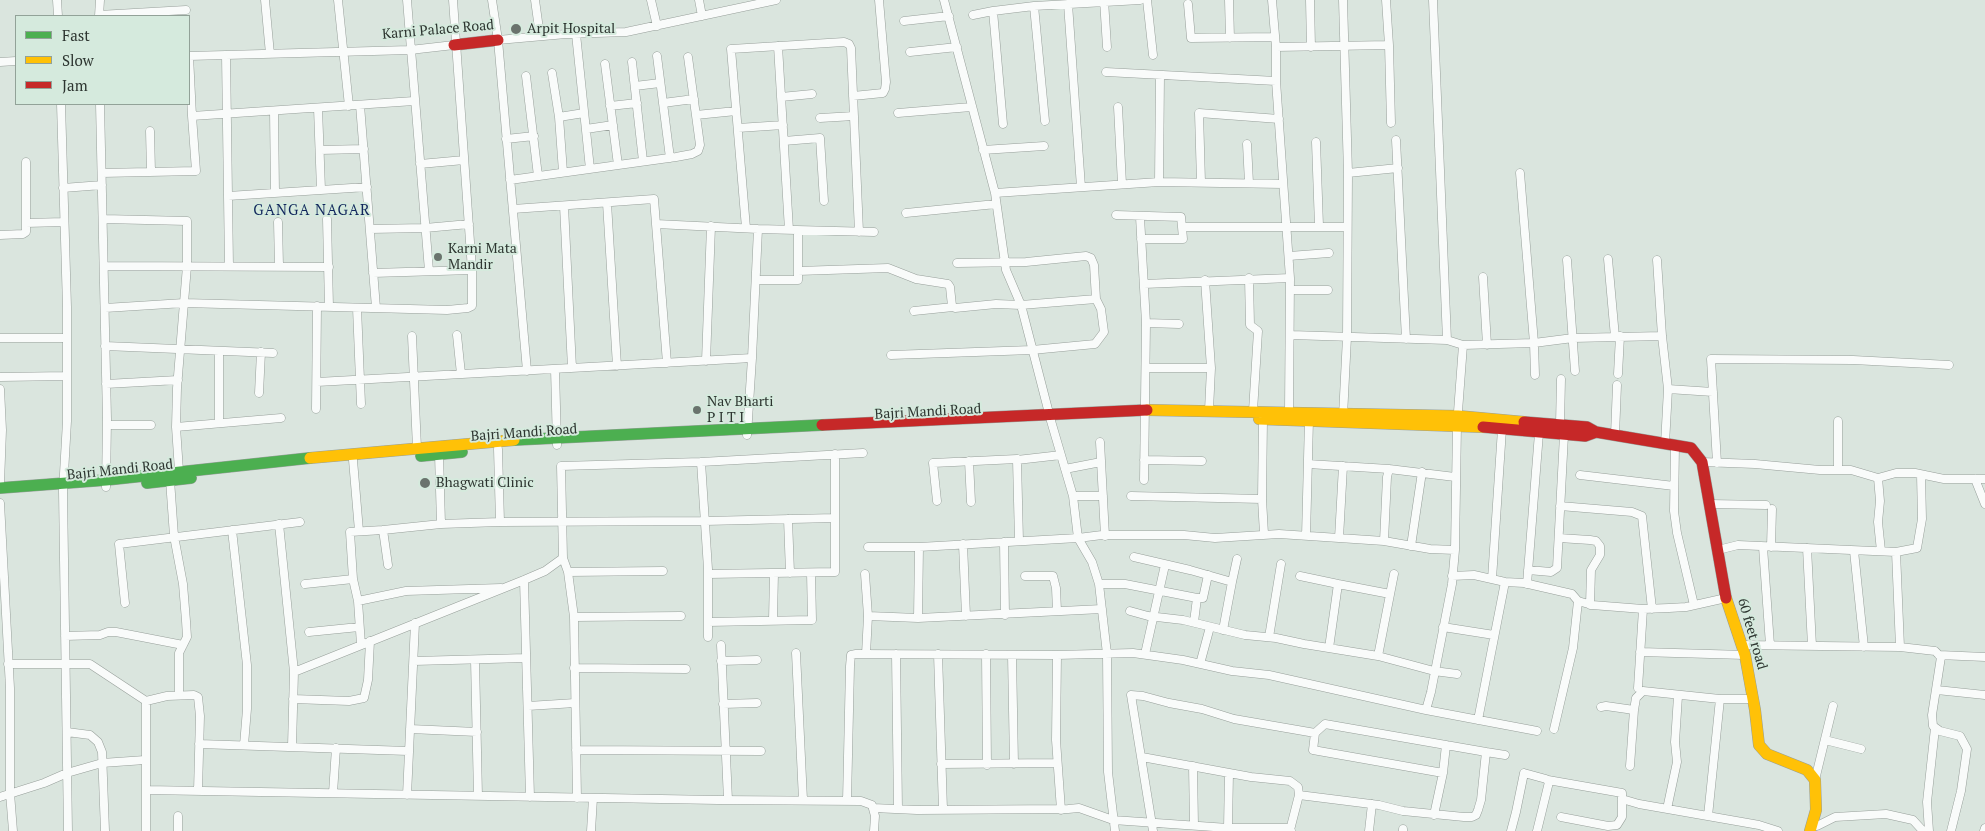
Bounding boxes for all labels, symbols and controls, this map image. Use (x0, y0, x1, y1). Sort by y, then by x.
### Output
legend (15, 15, 190, 105)
street label: Karni Palace Road (381, 17, 495, 43)
place label: Arpit Hospital (527, 21, 615, 37)
marker: Arpit Hospital (509, 22, 523, 36)
text: Fast (62, 25, 90, 45)
text: Slow (62, 50, 94, 70)
text: Jam (62, 75, 88, 95)
district label: GANGA NAGAR (252, 202, 372, 220)
place label: Karni Mata Mandir (448, 241, 517, 274)
marker: Karni Mata Mandir (432, 251, 444, 263)
place label: Nav Bharti P I T I (707, 394, 773, 427)
street label: Bajri Mandi Road (874, 401, 982, 423)
marker: Nav Bharti P I T I (691, 404, 703, 416)
street label: Bajri Mandi Road (470, 421, 578, 445)
street label: Bajri Mandi Road (66, 456, 174, 484)
place label: Bhagwati Clinic (436, 475, 534, 491)
marker: Bhagwati Clinic (418, 476, 432, 490)
street label: 60 feet road (1734, 596, 1770, 672)

